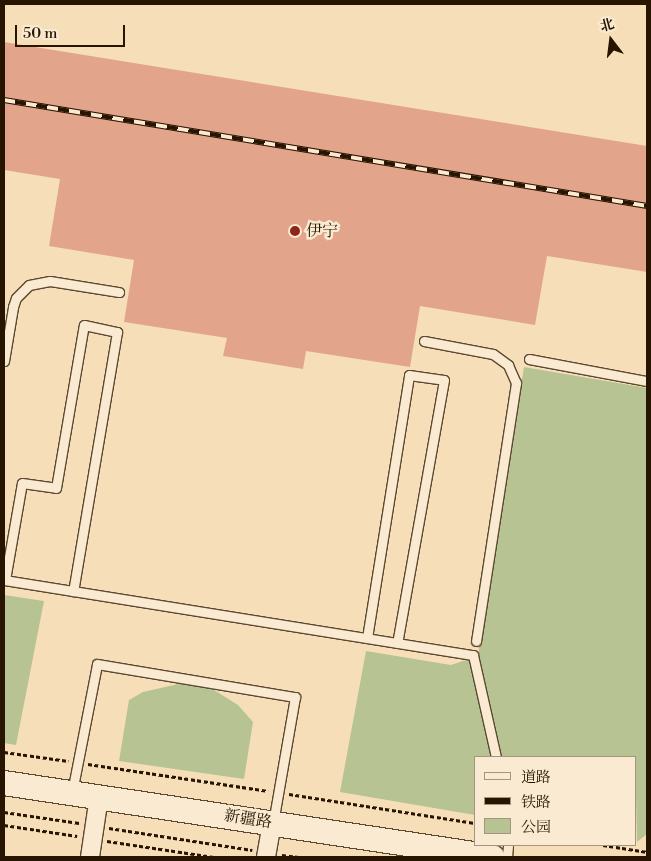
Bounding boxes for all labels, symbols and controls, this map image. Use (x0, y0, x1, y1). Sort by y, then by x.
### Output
scale bar (18, 15, 128, 47)
north arrow (586, 15, 636, 65)
text: 北 (598, 15, 616, 36)
text: 50 m (23, 24, 57, 43)
place label: 伊宁 (306, 221, 338, 241)
marker: 伊宁 (288, 224, 302, 238)
legend (473, 756, 636, 846)
text: 道路 (521, 768, 551, 787)
text: 铁路 (521, 793, 551, 812)
street label: 新疆路 (223, 806, 273, 832)
text: 公园 (521, 818, 551, 837)

